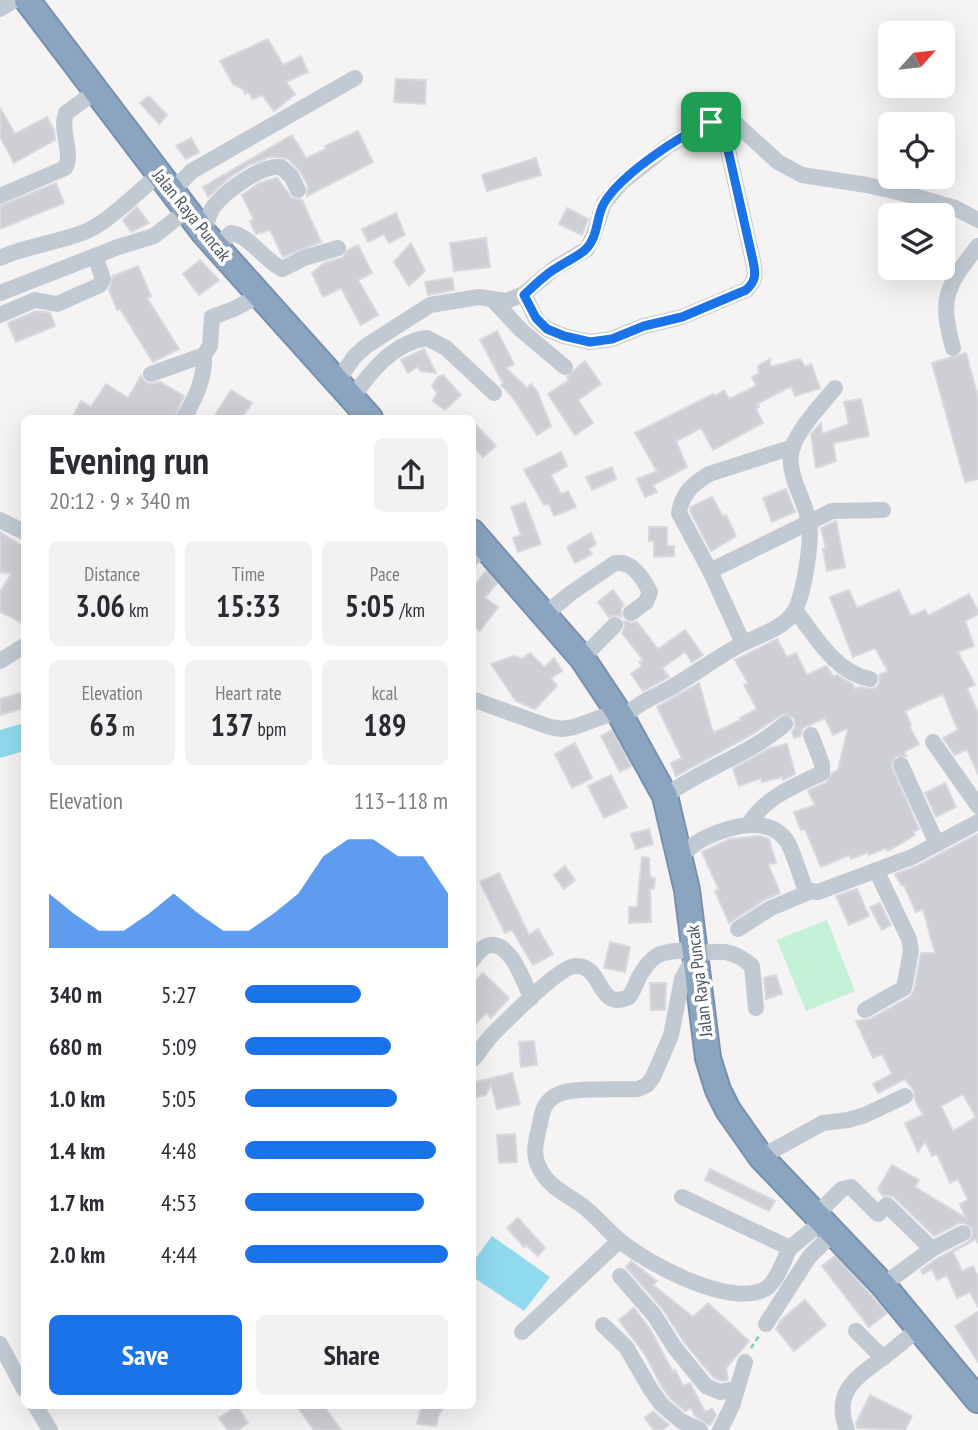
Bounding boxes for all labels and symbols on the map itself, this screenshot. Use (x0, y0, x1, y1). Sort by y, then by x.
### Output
north arrow (878, 21, 956, 98)
pin (681, 92, 741, 152)
street label: Jalan Raya Puncak (147, 163, 236, 266)
street label: Jalan Raya Puncak (681, 924, 717, 1039)

